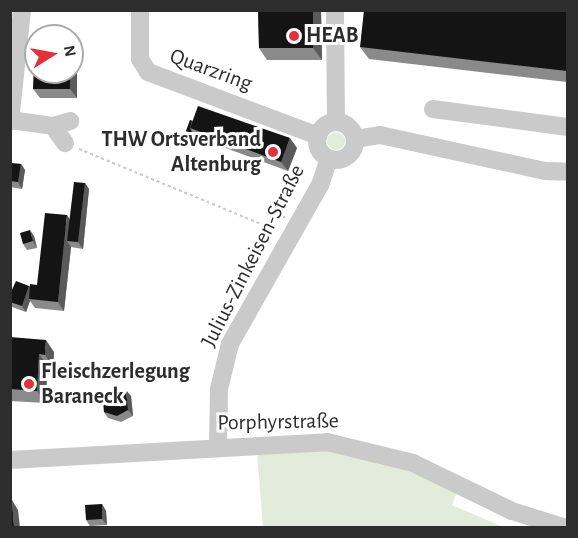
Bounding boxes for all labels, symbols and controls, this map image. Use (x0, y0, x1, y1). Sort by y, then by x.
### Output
place label: HEAB (306, 23, 358, 49)
north arrow (24, 24, 84, 84)
marker: HEAB (287, 29, 301, 43)
street label: Quarzring (166, 43, 256, 97)
text: N (61, 44, 79, 58)
place label: THW Ortsverband Altenburg (102, 126, 261, 178)
marker: THW Ortsverband Altenburg (266, 145, 280, 159)
street label: Julius-Zinkeisen-Straße (196, 160, 310, 352)
place label: Fleischzerlegung Baraneck (41, 358, 190, 410)
marker: Fleischzerlegung Baraneck (22, 377, 36, 391)
street label: Porphyrstraße (217, 408, 339, 436)

